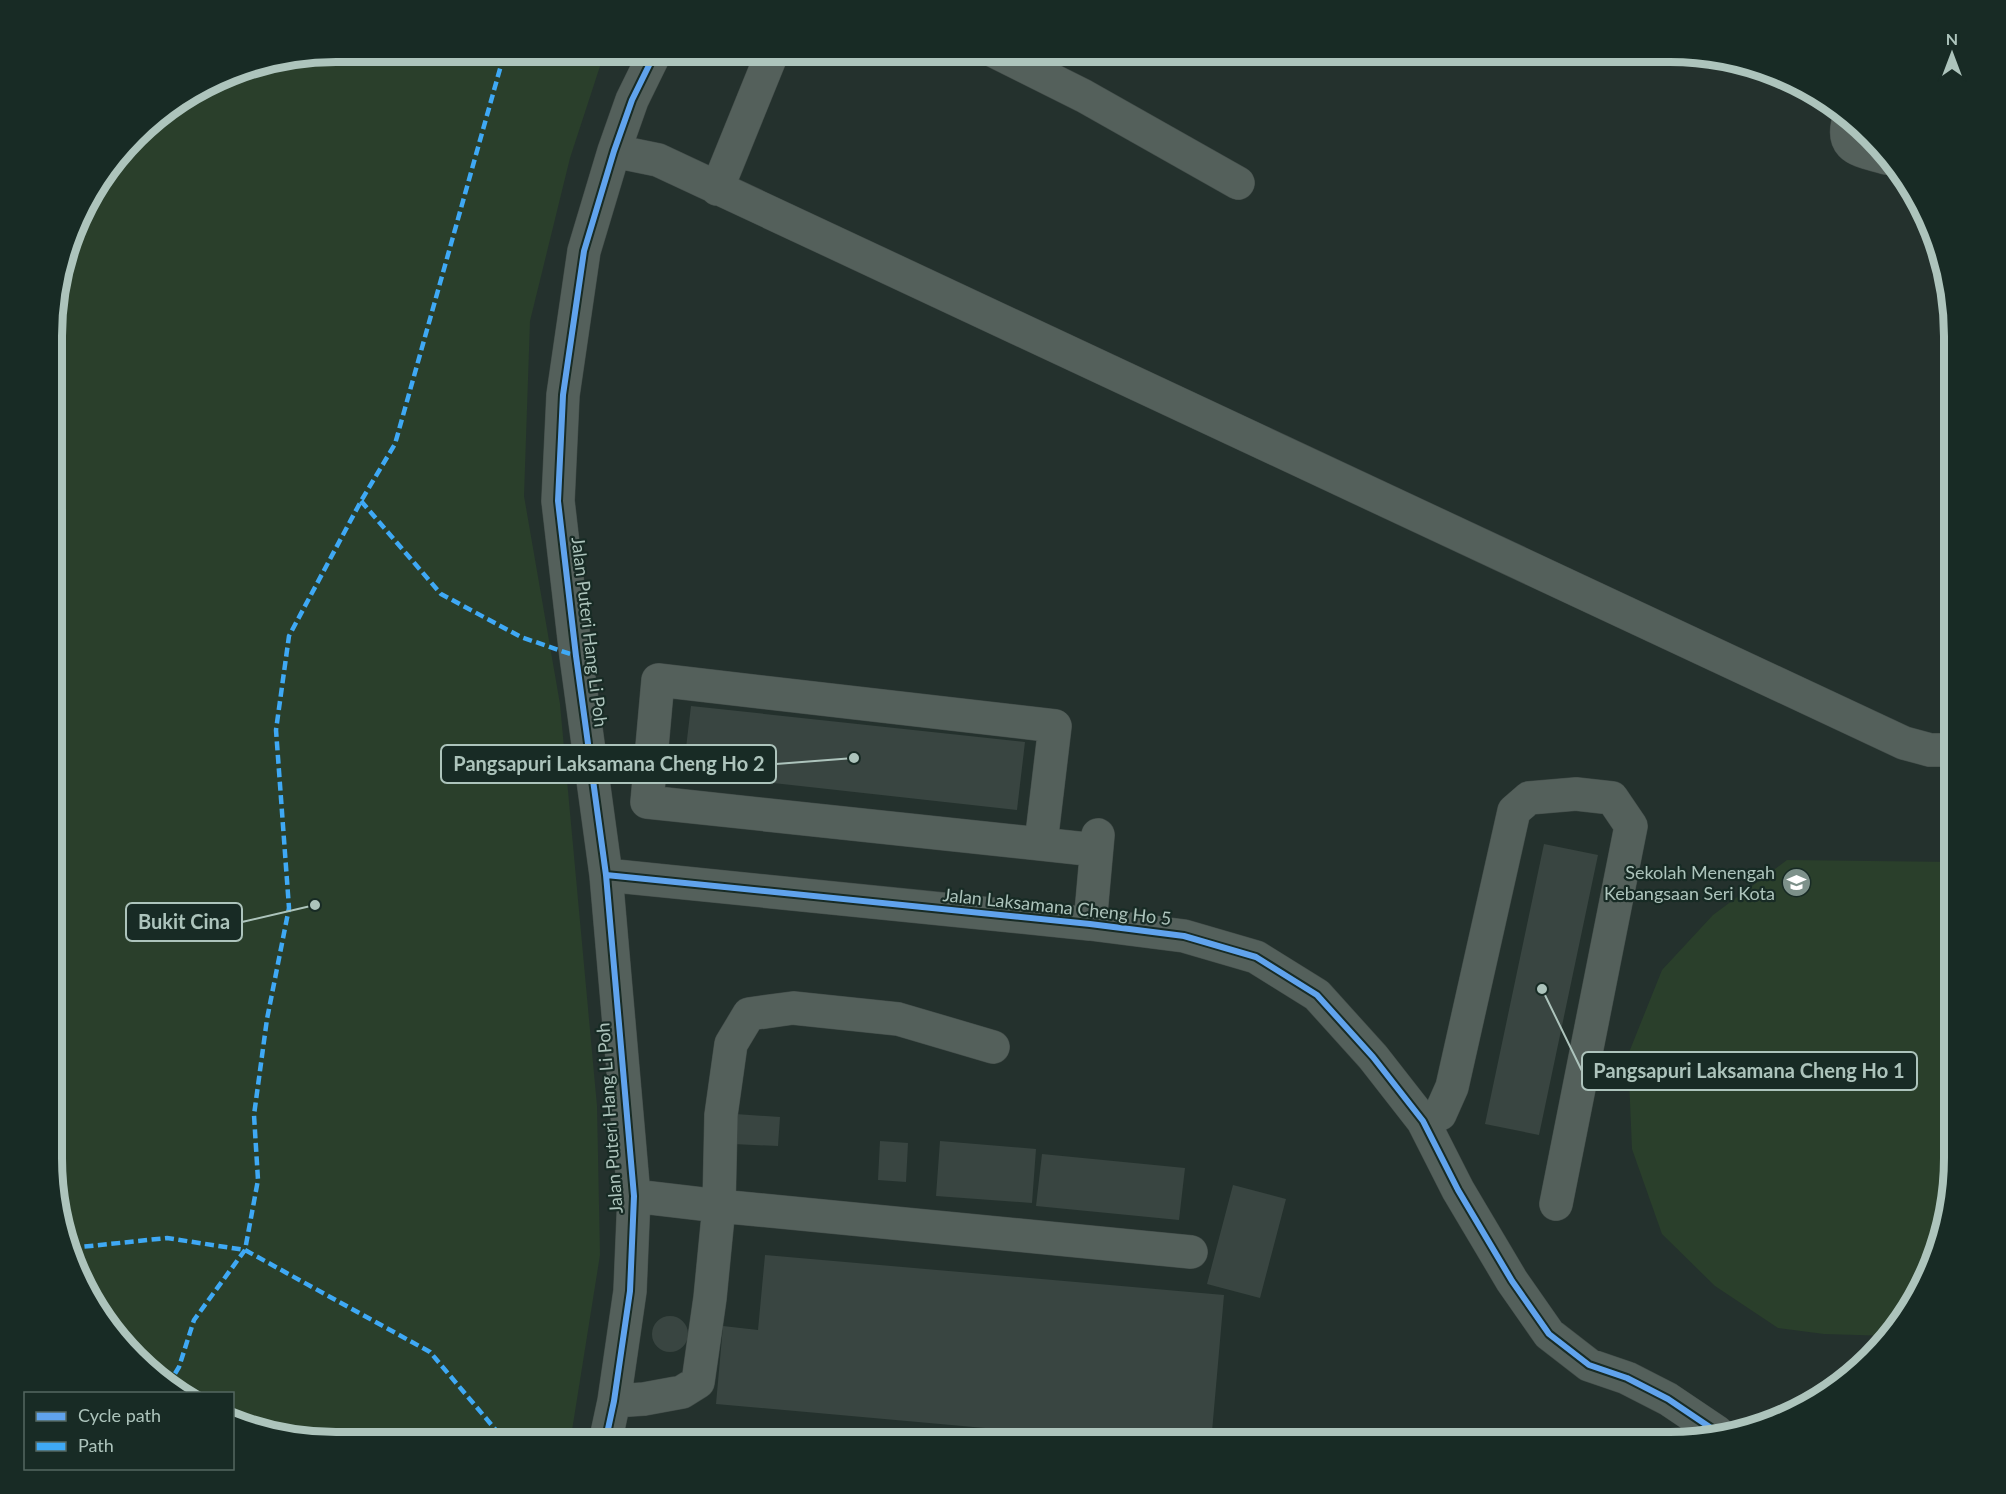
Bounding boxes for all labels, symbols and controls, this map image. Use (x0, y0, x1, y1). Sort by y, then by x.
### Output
north arrow (1922, 24, 1982, 84)
text: N (1946, 29, 1958, 48)
street label: Jalan Puteri Hang Li Poh (567, 536, 613, 728)
callout: Pangsapuri Laksamana Cheng Ho 2 (441, 745, 776, 783)
text: Pangsapuri Laksamana Cheng Ho 2 (453, 751, 765, 775)
place label: Sekolah Menengah Kebangsaan Seri Kota (1604, 861, 1775, 904)
school or university icon: Sekolah Menengah Kebangsaan Seri Kota (1780, 867, 1812, 899)
street label: Jalan Laksamana Cheng Ho 5 (942, 883, 1173, 929)
callout: Bukit Cina (126, 903, 242, 941)
text: Bukit Cina (138, 909, 230, 933)
street label: Jalan Puteri Hang Li Poh (591, 1022, 627, 1214)
callout: Pangsapuri Laksamana Cheng Ho 1 (1582, 1052, 1917, 1090)
text: Pangsapuri Laksamana Cheng Ho 1 (1593, 1058, 1905, 1082)
legend (24, 1392, 234, 1470)
text: Cycle path (78, 1404, 161, 1426)
text: Path (78, 1434, 114, 1456)

